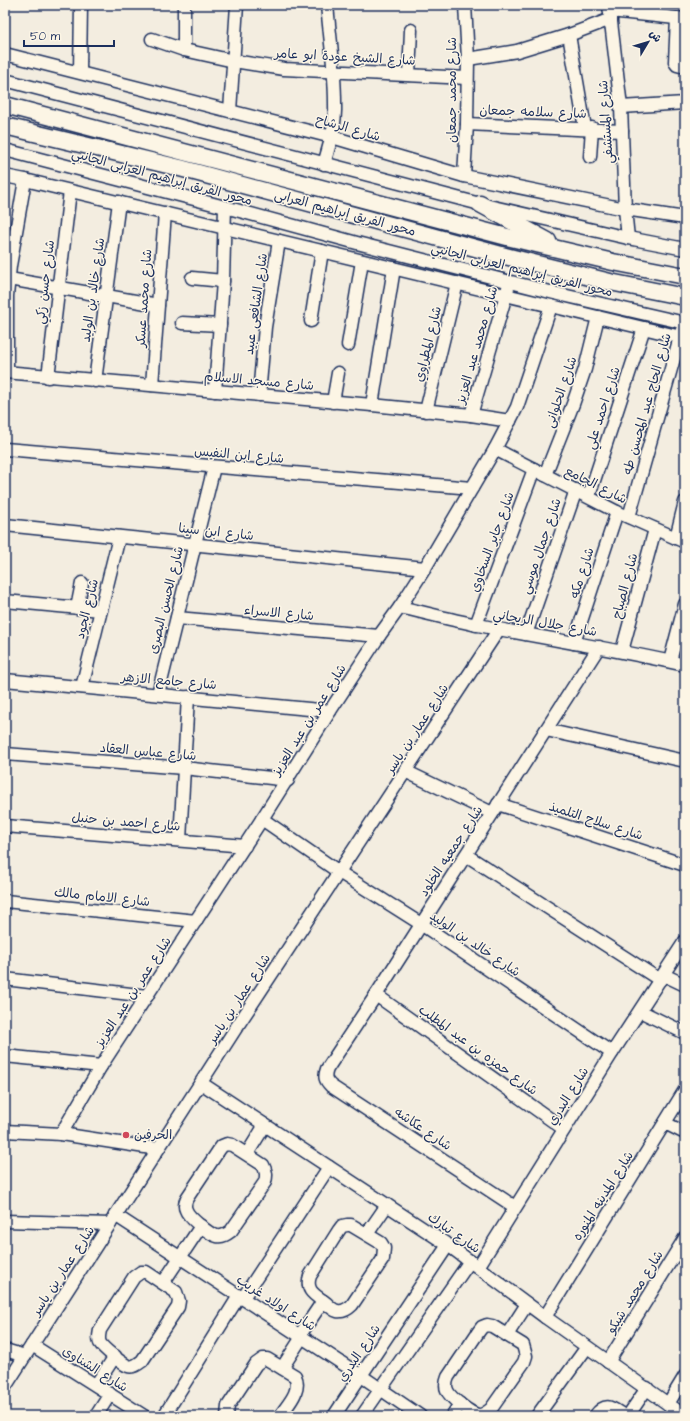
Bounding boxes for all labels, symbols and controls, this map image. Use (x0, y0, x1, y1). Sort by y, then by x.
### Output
scale bar (24, 22, 114, 48)
north arrow (628, 22, 668, 62)
text: ش (646, 27, 665, 46)
text: 50 m (30, 28, 61, 45)
street label: شارع محمد جمعان (443, 37, 461, 143)
street label: شارع الشيخ عودة ابو عامر (273, 44, 416, 70)
street label: شارع المستشفي (594, 79, 620, 164)
street label: شارع سلامه جمعان (479, 101, 587, 123)
street label: شارع الرشاح (314, 110, 382, 146)
street label: محور الفريق إبراهيم العرابى الجانبي (69, 144, 254, 212)
street label: محور الفريق إبراهيم العرابى (272, 185, 418, 242)
street label: شارع خالد بن الوليد (77, 236, 109, 344)
street label: شارع حسن زكي (31, 239, 61, 325)
street label: محور الفريق إبراهيم العرابى الجانبي (429, 239, 615, 303)
street label: شارع محمد عسكر (132, 248, 156, 349)
street label: شارع الشافعى عبيد (240, 252, 272, 356)
street label: شارع محمد عبد العزيز (451, 284, 502, 407)
street label: شارع المطراوي (410, 304, 446, 384)
street label: شارع الحاج عبد المحسن طه (618, 331, 676, 477)
street label: شارع الحلوانى (540, 354, 582, 430)
street label: شارع احمد علي (581, 364, 627, 452)
street label: شارع مسجد الاسلام (203, 367, 315, 396)
street label: شارع ابن النفيس (193, 442, 285, 468)
street label: شارع الجامع (561, 462, 630, 509)
street label: شارع جابر السخاوي (465, 489, 519, 595)
street label: شارع جمال موسي (516, 496, 568, 597)
street label: شارع ابن سينا (177, 519, 255, 545)
street label: شارع الحسن البصرى (144, 544, 188, 656)
street label: شارع مكه (565, 545, 599, 601)
street label: شارع الصباح (608, 551, 642, 621)
street label: شارع الجود (71, 577, 103, 641)
street label: شارع الاسراء (243, 601, 315, 625)
street label: شارع جلال الريحاني (491, 605, 598, 643)
street label: شارع عمر بن عبد العزيز (267, 661, 351, 780)
street label: شارع جامع الازهر (119, 668, 217, 695)
street label: شارع عمار بن ياسر (381, 681, 453, 778)
street label: شارع عباس العقاد (99, 739, 197, 765)
street label: شارع سلاح التلميذ (547, 797, 645, 845)
street label: شارع جمعيه الخلود (415, 802, 487, 900)
street label: شارع احمد بن حنبل (71, 808, 181, 836)
street label: شارع الامام مالك (53, 883, 151, 912)
street label: شارع خالد بن الوليد (426, 907, 524, 981)
street label: شارع عمر بن عبد العزيز (90, 933, 176, 1052)
street label: شارع عمار بن ياسر (203, 951, 275, 1048)
street label: شارع حمزه بن عبد المطلب (415, 1001, 541, 1099)
street label: شارع البدري (543, 1063, 593, 1129)
street label: شارع عكاشه (391, 1103, 455, 1155)
place label: الحرفين (134, 1126, 172, 1144)
marker: الحرفين (121, 1130, 131, 1140)
street label: شارع المدينه المنوره (568, 1148, 638, 1244)
street label: شارع تبارك (424, 1208, 484, 1258)
street label: شارع عمار بن ياسر (27, 1223, 99, 1320)
street label: شارع محمد شيكو (602, 1247, 668, 1338)
street label: شارع اولاد غريب (233, 1271, 319, 1335)
street label: شارع البدري (333, 1321, 385, 1385)
street label: شارع الشناوى (59, 1342, 131, 1396)

